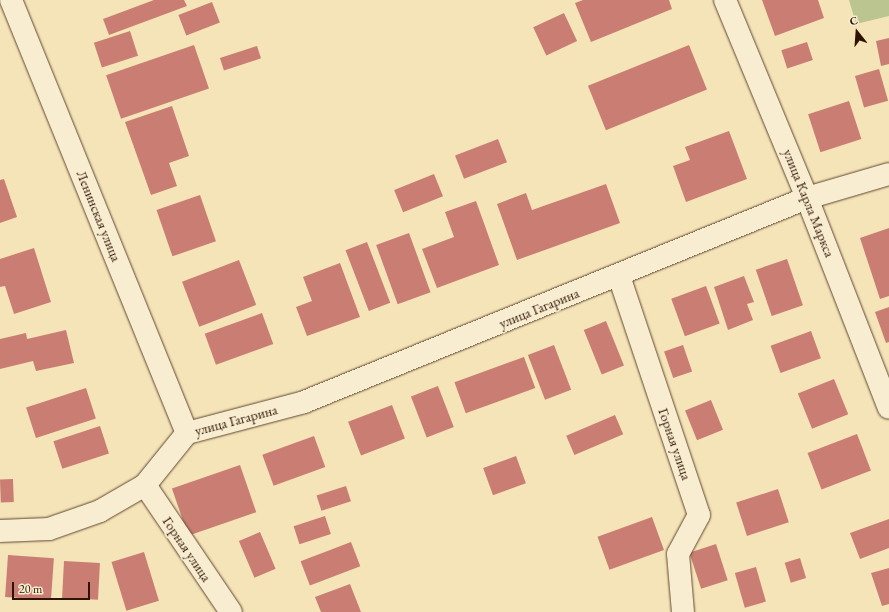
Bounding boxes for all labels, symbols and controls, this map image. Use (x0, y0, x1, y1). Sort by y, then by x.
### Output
north arrow (837, 12, 877, 52)
text: С (848, 13, 859, 28)
street label: улица Карла Маркса (780, 147, 838, 259)
street label: Ленинская улица (73, 168, 125, 264)
street label: улица Гагарина (497, 284, 581, 332)
street label: улица Гагарина (193, 401, 279, 439)
street label: Горная улица (655, 406, 695, 482)
street label: Горная улица (159, 513, 215, 585)
scale bar (14, 574, 92, 600)
text: 20 m (19, 581, 42, 597)

